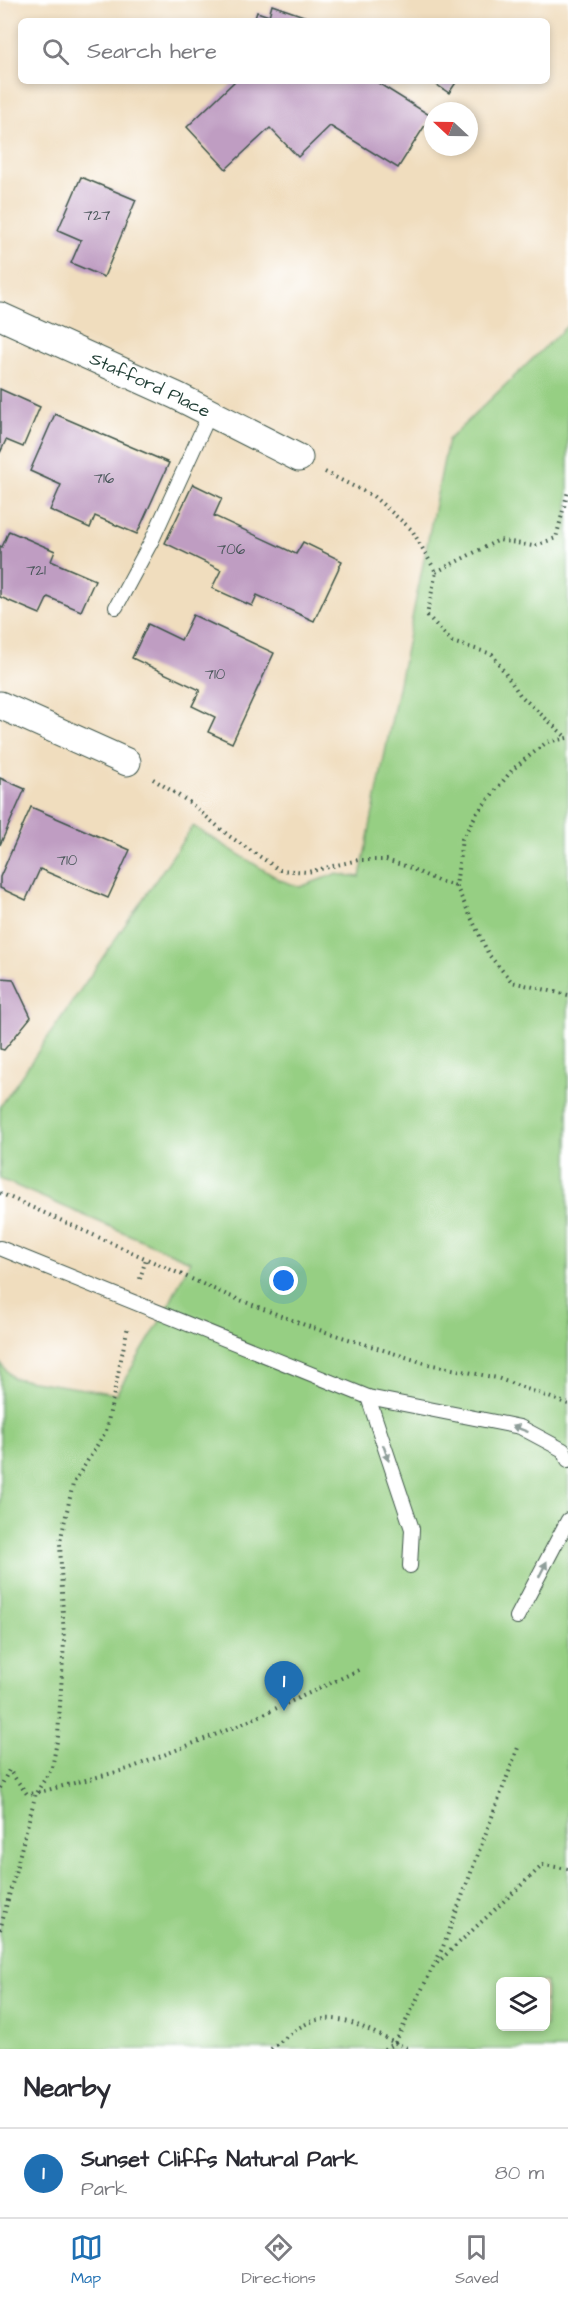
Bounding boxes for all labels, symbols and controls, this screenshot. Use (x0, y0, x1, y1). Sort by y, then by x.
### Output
search box (18, 18, 550, 84)
icon: search (39, 35, 72, 68)
text: Search here (87, 36, 217, 67)
north arrow (424, 102, 478, 156)
house number: 727 (83, 205, 111, 226)
street label: Stafford Place (86, 346, 215, 424)
house number: 716 (94, 468, 115, 489)
house number: 706 (217, 539, 246, 560)
house number: 721 (26, 560, 46, 581)
house number: 710 (205, 664, 226, 685)
house number: 710 (57, 850, 78, 871)
your location (269, 1266, 298, 1295)
one-way arrow (511, 1424, 529, 1434)
one-way arrow (382, 1444, 392, 1462)
one-way arrow (538, 1560, 548, 1577)
pin: 1 (264, 1662, 304, 1711)
map controls (496, 1977, 550, 2031)
button: layers (496, 1977, 550, 2031)
text: Nearby (24, 2070, 111, 2106)
text: Sunset Cliffs Natural Park (81, 2144, 358, 2175)
text: 1 (42, 2159, 45, 2187)
text: 80 m (495, 2159, 544, 2187)
text: Park (81, 2175, 127, 2203)
tab: Map (70, 2231, 103, 2289)
tab: Directions (242, 2231, 316, 2289)
tab: Saved (455, 2231, 498, 2289)

